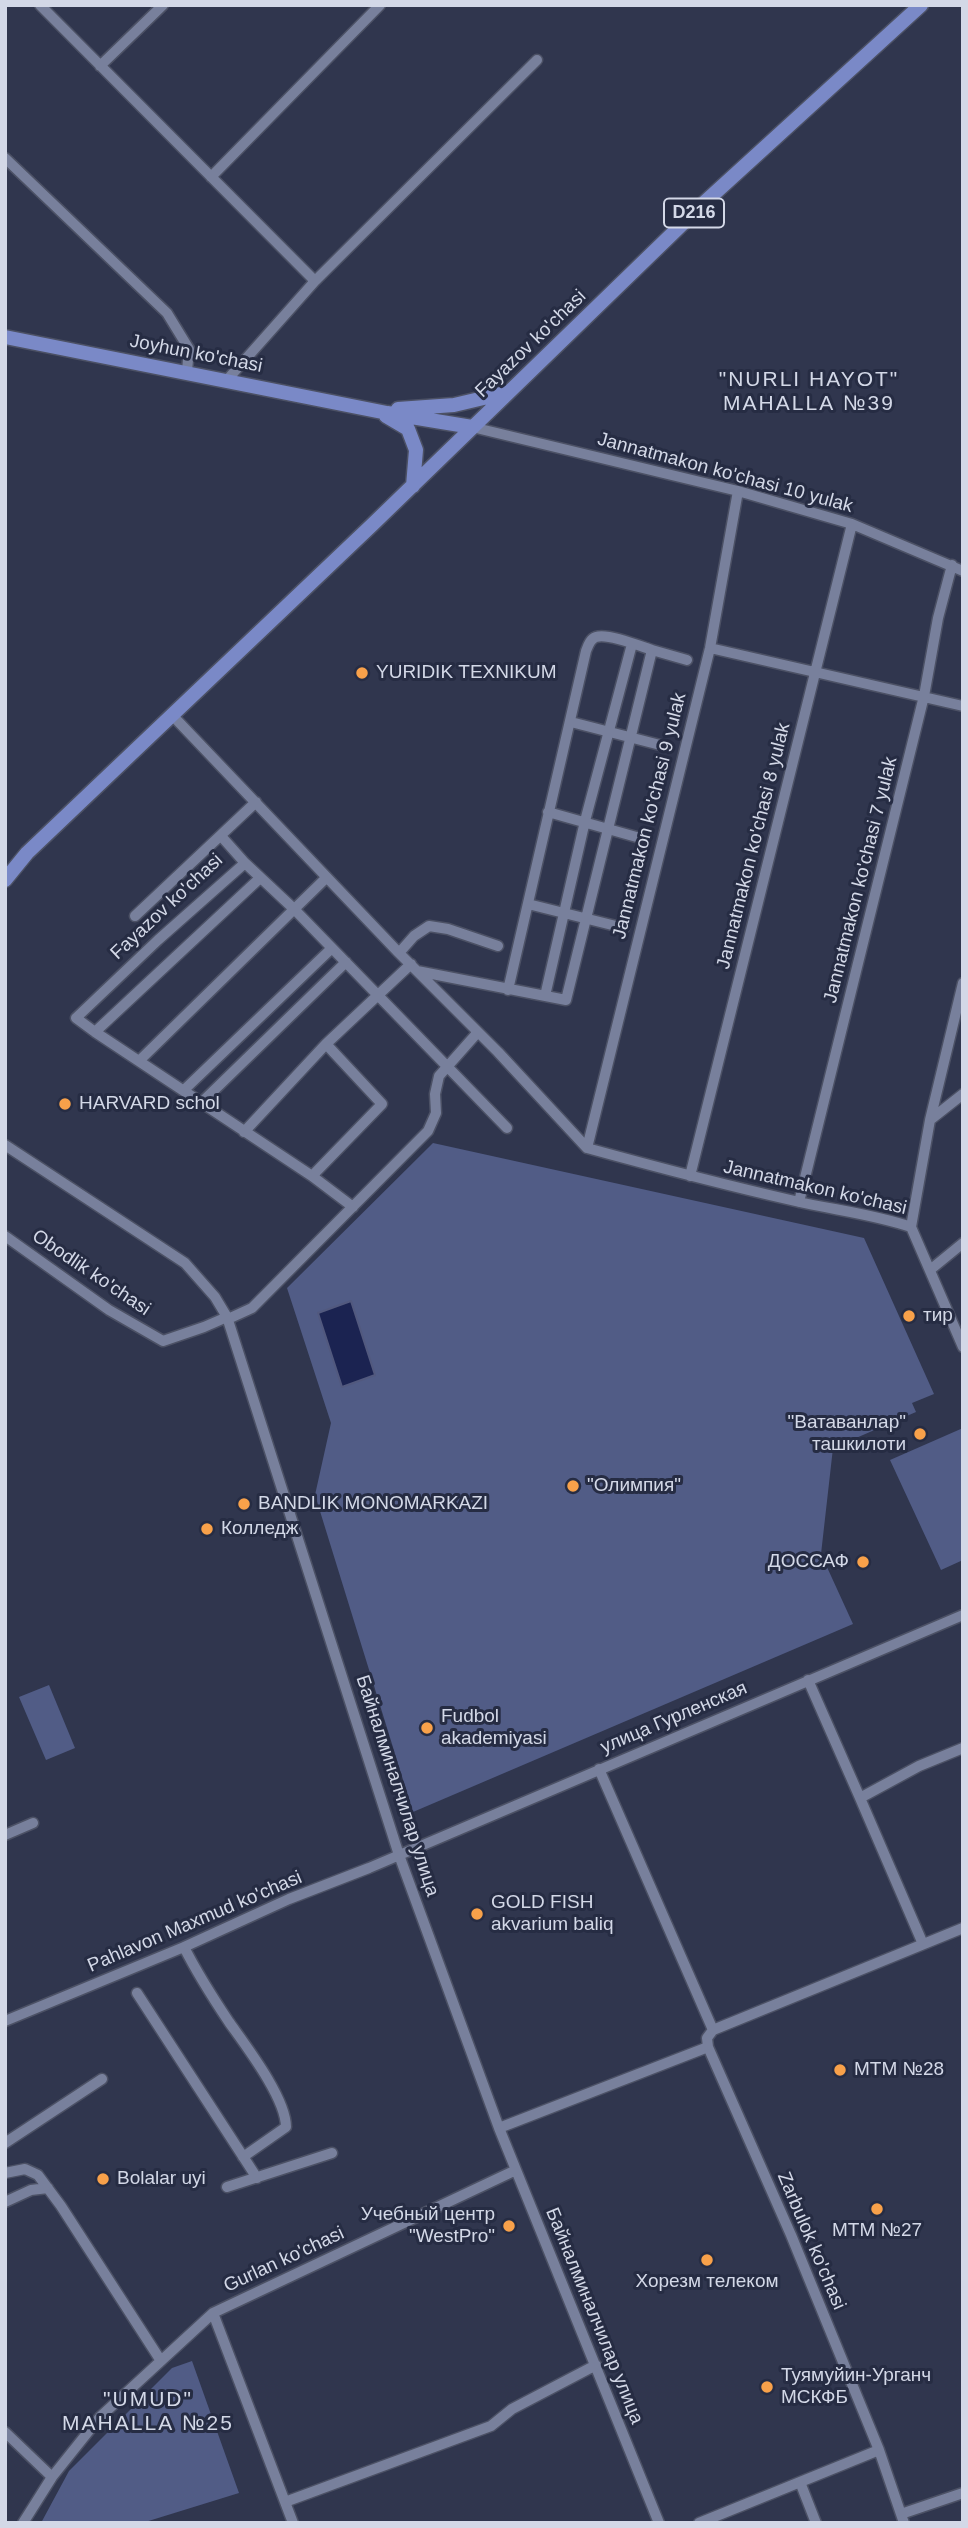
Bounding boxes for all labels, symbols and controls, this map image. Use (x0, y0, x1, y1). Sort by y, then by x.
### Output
road number: D216 (664, 198, 724, 228)
street label: Fayazov ko'chasi (471, 285, 591, 403)
street label: Joyhun ko'chasi (128, 330, 264, 378)
district label: "NURLI HAYOT" MAHALLA №39 (720, 367, 898, 417)
street label: Jannatmakon ko'chasi 10 yulak (595, 428, 855, 518)
place label: YURIDIK TEXNIKUM (376, 662, 557, 684)
marker: YURIDIK TEXNIKUM (354, 665, 370, 681)
street label: Jannatmakon ko'chasi 9 yulak (608, 691, 692, 941)
street label: Jannatmakon ko'chasi 8 yulak (712, 721, 796, 971)
street label: Jannatmakon ko'chasi 7 yulak (819, 755, 903, 1005)
street label: Fayazov ko'chasi (106, 849, 228, 965)
place label: HARVARD schol (79, 1093, 220, 1115)
marker: HARVARD schol (57, 1096, 73, 1112)
street label: Jannatmakon ko'chasi (721, 1156, 909, 1220)
street label: Obodlik ko'chasi (28, 1225, 154, 1321)
place label: тир (923, 1305, 953, 1327)
marker: тир (901, 1308, 917, 1324)
place label: "Ватаванлар" ташкилоти (787, 1412, 906, 1456)
marker: "Ватаванлар" ташкилоти (912, 1426, 928, 1442)
place label: "Олимпия" (587, 1475, 681, 1497)
marker: "Олимпия" (565, 1478, 581, 1494)
place label: BANDLIK MONOMARKAZI (258, 1493, 488, 1515)
marker: BANDLIK MONOMARKAZI (236, 1496, 252, 1512)
place label: Колледж (221, 1518, 298, 1540)
marker: Колледж (199, 1521, 215, 1537)
place label: ДОССАФ (768, 1551, 849, 1573)
marker: ДОССАФ (855, 1554, 871, 1570)
street label: Байналминалчилар улица (350, 1672, 444, 1900)
street label: улица Гурленская (597, 1677, 751, 1759)
place label: Fudbol akademiyasi (441, 1706, 547, 1750)
marker: Fudbol akademiyasi (419, 1720, 435, 1736)
street label: Pahlavon Maxmud ko'chasi (84, 1866, 306, 1978)
place label: GOLD FISH akvarium baliq (491, 1892, 613, 1936)
marker: GOLD FISH akvarium baliq (469, 1906, 485, 1922)
place label: MTM №28 (854, 2059, 944, 2081)
marker: MTM №28 (832, 2062, 848, 2078)
place label: Bolalar uyi (117, 2168, 206, 2190)
street label: Zarbulok ko'chasi (772, 2169, 850, 2313)
marker: Bolalar uyi (95, 2171, 111, 2187)
marker: MTM №27 (869, 2201, 885, 2217)
place label: Учебный центр "WestPro" (361, 2204, 495, 2248)
street label: Байналминалчилар улица (540, 2204, 648, 2428)
marker: Учебный центр "WestPro" (501, 2218, 517, 2234)
place label: MTM №27 (832, 2220, 922, 2242)
street label: Gurlan ko'chasi (220, 2222, 348, 2298)
marker: Хорезм телеком (699, 2252, 715, 2268)
place label: Хорезм телеком (635, 2271, 779, 2293)
place label: Туямуйин-Урганч МСКФБ (781, 2365, 931, 2409)
marker: Туямуйин-Урганч МСКФБ (759, 2379, 775, 2395)
district label: "UMUD" MAHALLA №25 (63, 2387, 233, 2437)

